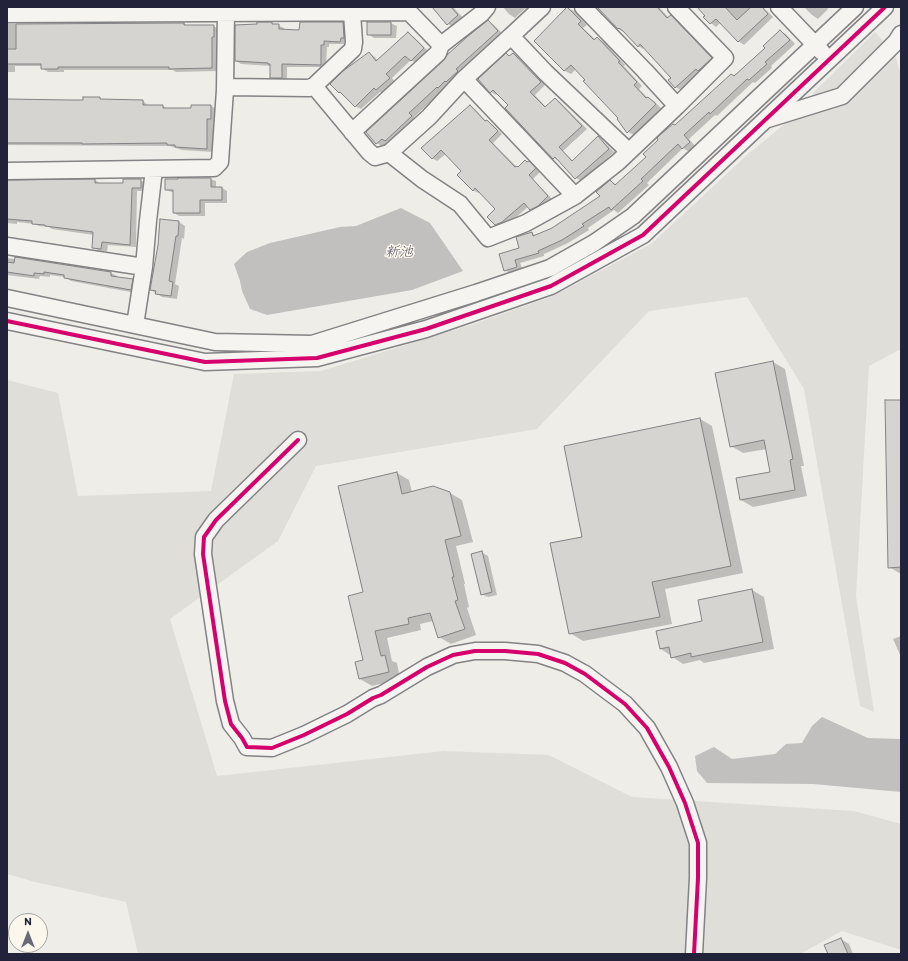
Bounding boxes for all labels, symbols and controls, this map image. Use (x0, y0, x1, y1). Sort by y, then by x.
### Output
water label: 新池 (385, 244, 413, 260)
north arrow (8, 913, 48, 953)
text: N (24, 915, 32, 928)

